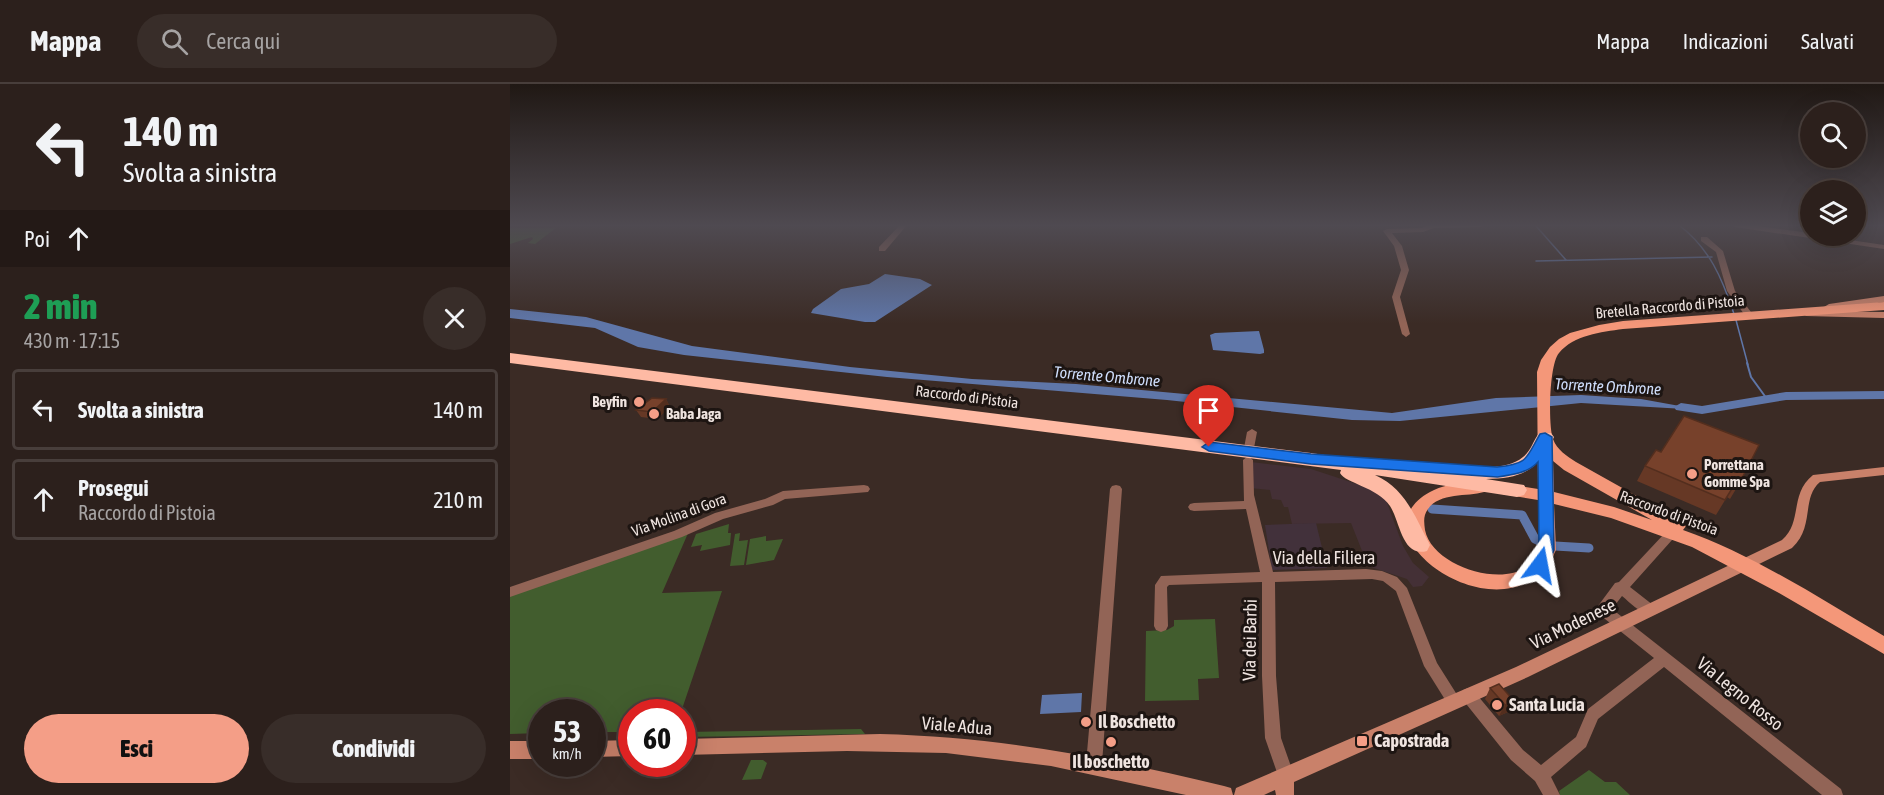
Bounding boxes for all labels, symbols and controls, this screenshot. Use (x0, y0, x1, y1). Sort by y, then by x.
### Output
search box (137, 14, 557, 68)
text: Mappa (30, 25, 101, 57)
icon: search (158, 25, 191, 58)
text: Cerca qui (206, 28, 280, 54)
text: Mappa (1596, 29, 1650, 53)
text: Indicazioni (1683, 29, 1768, 53)
text: Salvati (1801, 29, 1854, 53)
map controls (1800, 102, 1866, 246)
button: search (1800, 102, 1866, 168)
text: 140 m (123, 107, 218, 155)
icon: left (24, 108, 102, 186)
text: Svolta a sinistra (123, 157, 277, 188)
button: layers (1800, 180, 1866, 246)
icon: ahead (62, 222, 95, 255)
text: Poi (24, 226, 50, 252)
text: 2 min (24, 285, 98, 327)
button: close (423, 287, 486, 350)
street label: Bretella Raccordo di Pistoia (1595, 292, 1745, 321)
text: 430 m · 17:15 (24, 329, 120, 352)
water label: Torrente Ombrone (1053, 362, 1161, 390)
water label: Torrente Ombrone (1554, 374, 1662, 398)
street label: Raccordo di Pistoia (915, 382, 1019, 411)
pin (1183, 385, 1234, 447)
icon: left (27, 393, 60, 426)
place label: Beyfin (592, 393, 627, 410)
icon: arrive (1192, 394, 1225, 427)
marker: Beyfin (632, 395, 646, 409)
text: Svolta a sinistra (78, 397, 204, 423)
text: 140 m (433, 397, 483, 423)
place label: Baba Jaga (666, 405, 721, 422)
marker: Baba Jaga (647, 407, 661, 421)
place label: Porrettana Gomme Spa (1704, 456, 1770, 490)
marker: Porrettana Gomme Spa (1685, 467, 1699, 481)
text: Prosegui (78, 475, 149, 501)
icon: ahead (27, 483, 60, 516)
text: 210 m (433, 487, 483, 513)
street label: Raccordo di Pistoia (1618, 487, 1721, 538)
street label: Via Molina di Gora (629, 490, 728, 540)
text: Raccordo di Pistoia (78, 501, 216, 524)
position arrow (1508, 533, 1572, 597)
street label: Via della Filiera (1273, 547, 1375, 568)
street label: Via Modenese (1527, 594, 1619, 653)
street label: Via dei Barbi (1238, 599, 1261, 681)
street label: Via Legno Rosso (1693, 652, 1788, 735)
place label: Santa Lucia (1509, 694, 1585, 715)
marker: Santa Lucia (1490, 698, 1504, 712)
speed limit sign: 60 (618, 699, 696, 777)
place label: Il Boschetto (1098, 711, 1175, 732)
street label: Viale Adua (921, 712, 993, 739)
button: Esci (24, 714, 249, 783)
button: Condividi (261, 714, 486, 783)
text: 53 (553, 714, 581, 748)
marker: Il Boschetto (1079, 715, 1093, 729)
place label: Capostrada (1374, 730, 1449, 751)
marker: Capostrada (1355, 734, 1369, 748)
marker: Il boschetto (1104, 735, 1118, 749)
text: km/h (552, 745, 582, 762)
place label: Il boschetto (1072, 751, 1150, 772)

